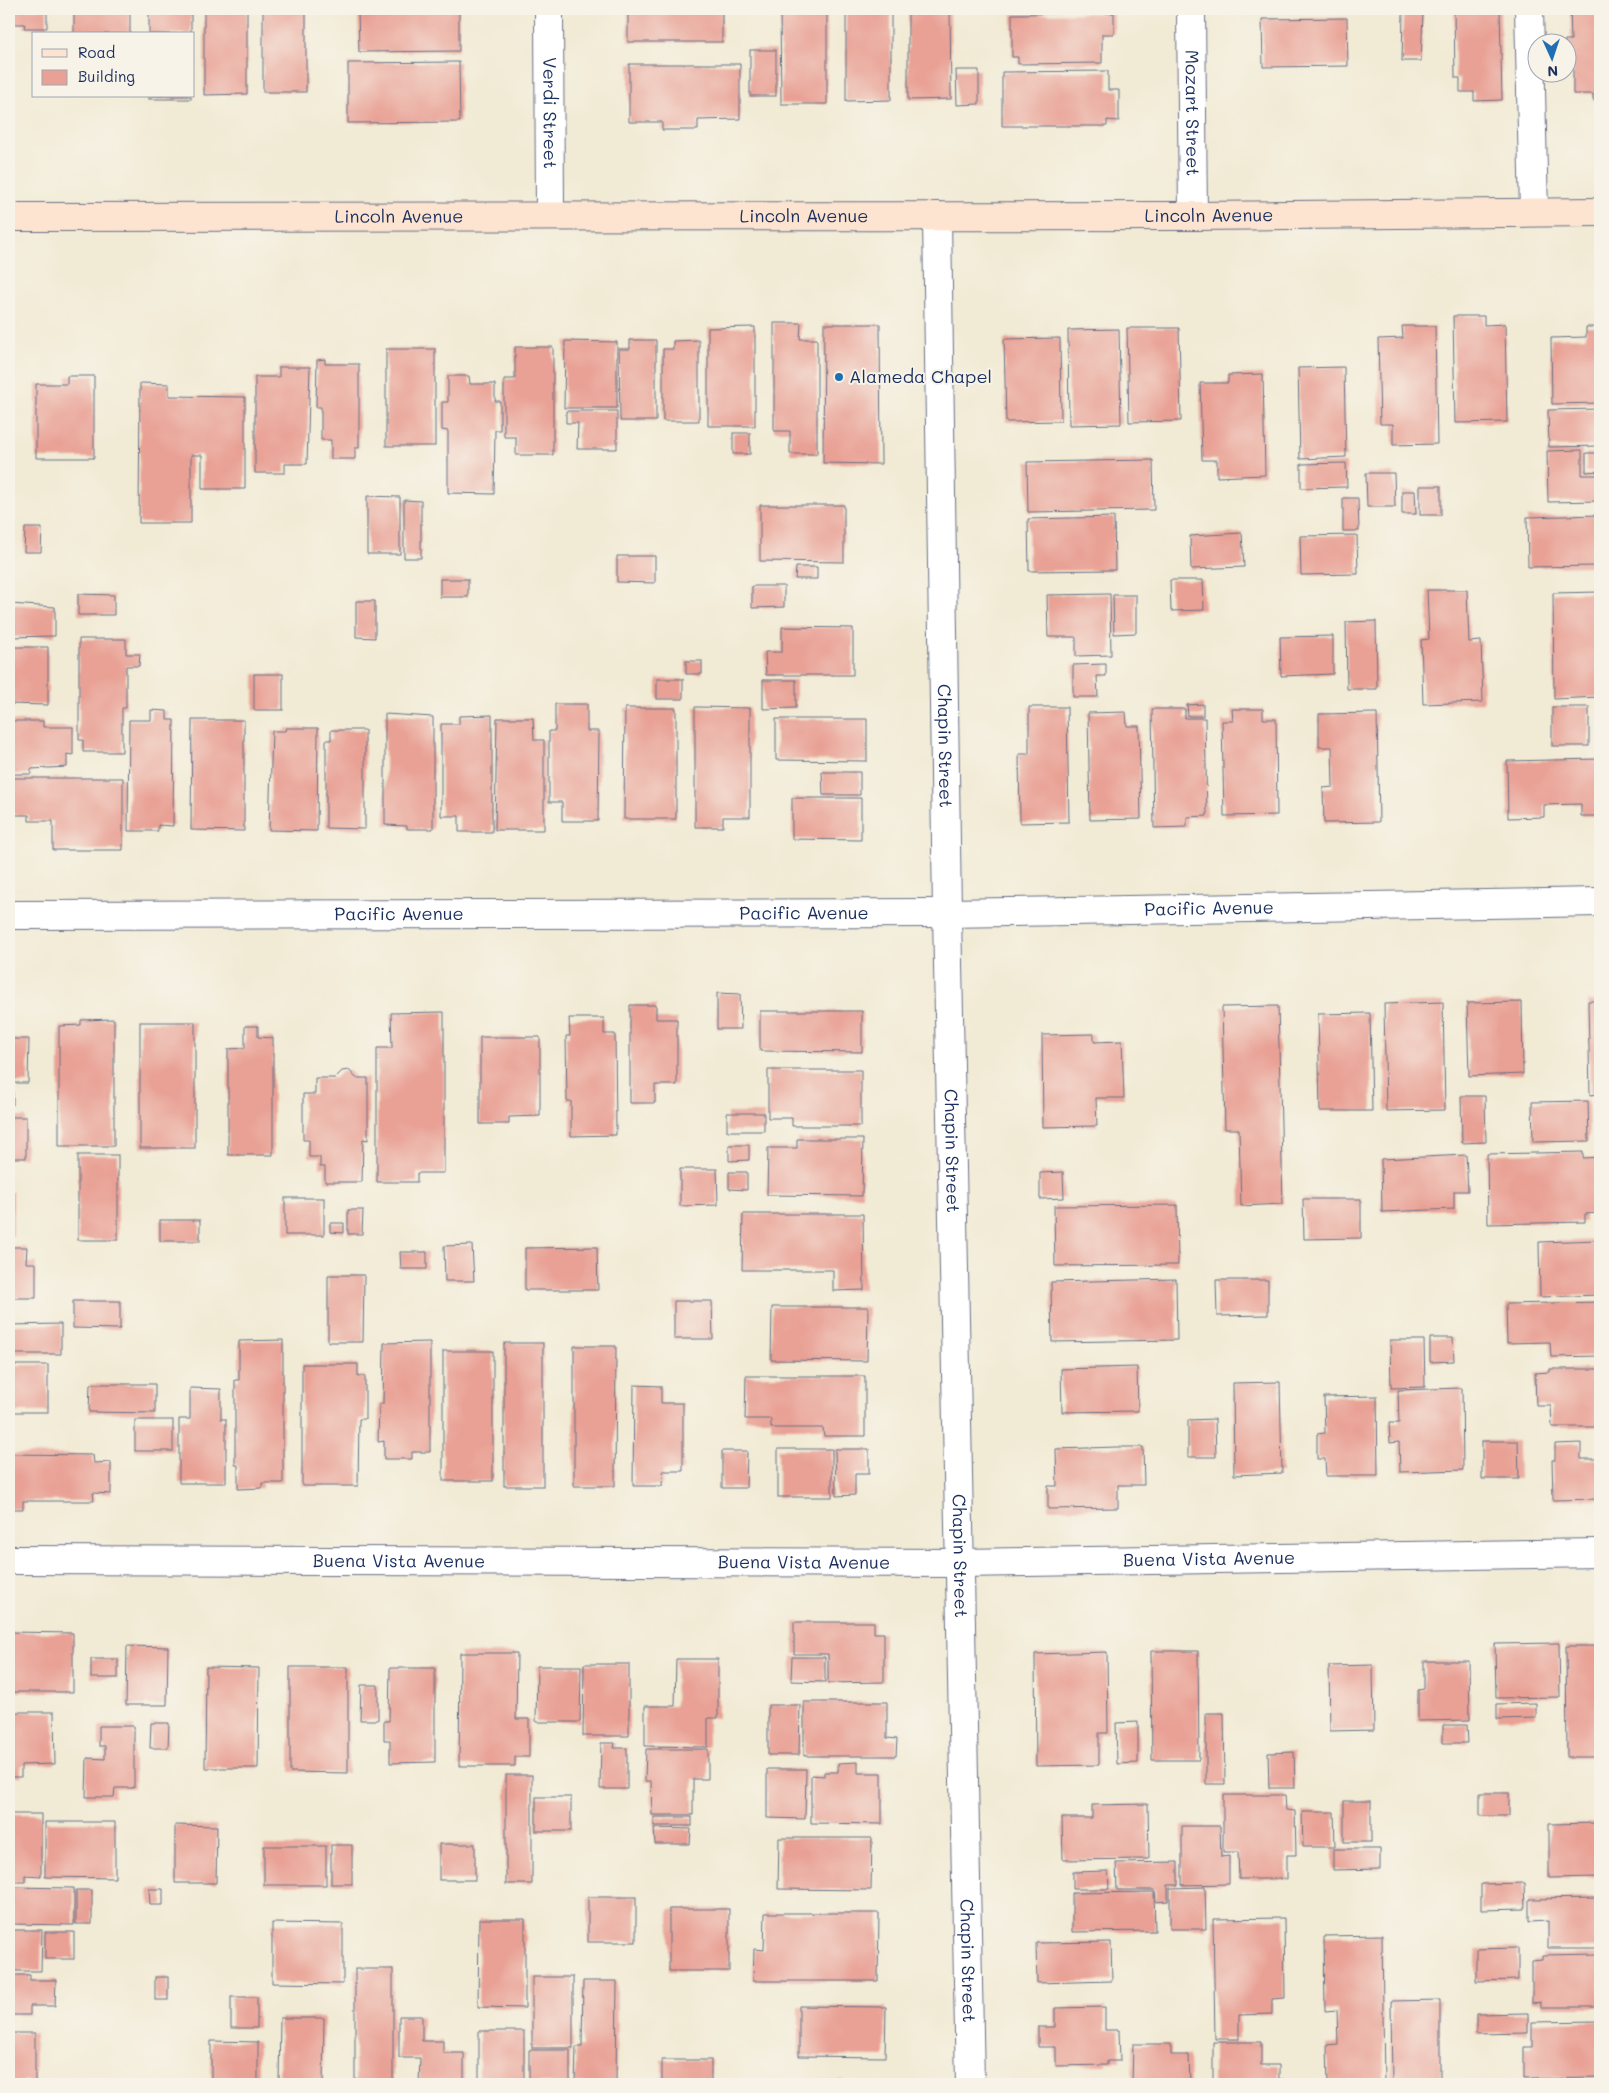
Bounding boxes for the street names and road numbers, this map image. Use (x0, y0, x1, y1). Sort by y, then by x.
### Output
street label: Mozart Street (1180, 50, 1206, 176)
street label: Verdi Street (538, 57, 563, 169)
street label: Lincoln Avenue (1145, 202, 1274, 227)
street label: Lincoln Avenue (740, 203, 868, 227)
street label: Lincoln Avenue (335, 204, 463, 228)
street label: Chapin Street (933, 684, 958, 808)
street label: Pacific Avenue (1144, 894, 1274, 921)
street label: Pacific Avenue (739, 900, 869, 924)
street label: Pacific Avenue (334, 901, 464, 925)
street label: Chapin Street (939, 1089, 966, 1213)
street label: Chapin Street (947, 1494, 974, 1618)
street label: Buena Vista Avenue (1123, 1545, 1295, 1571)
street label: Buena Vista Avenue (313, 1548, 485, 1573)
street label: Buena Vista Avenue (718, 1549, 890, 1574)
street label: Chapin Street (955, 1899, 982, 2023)

